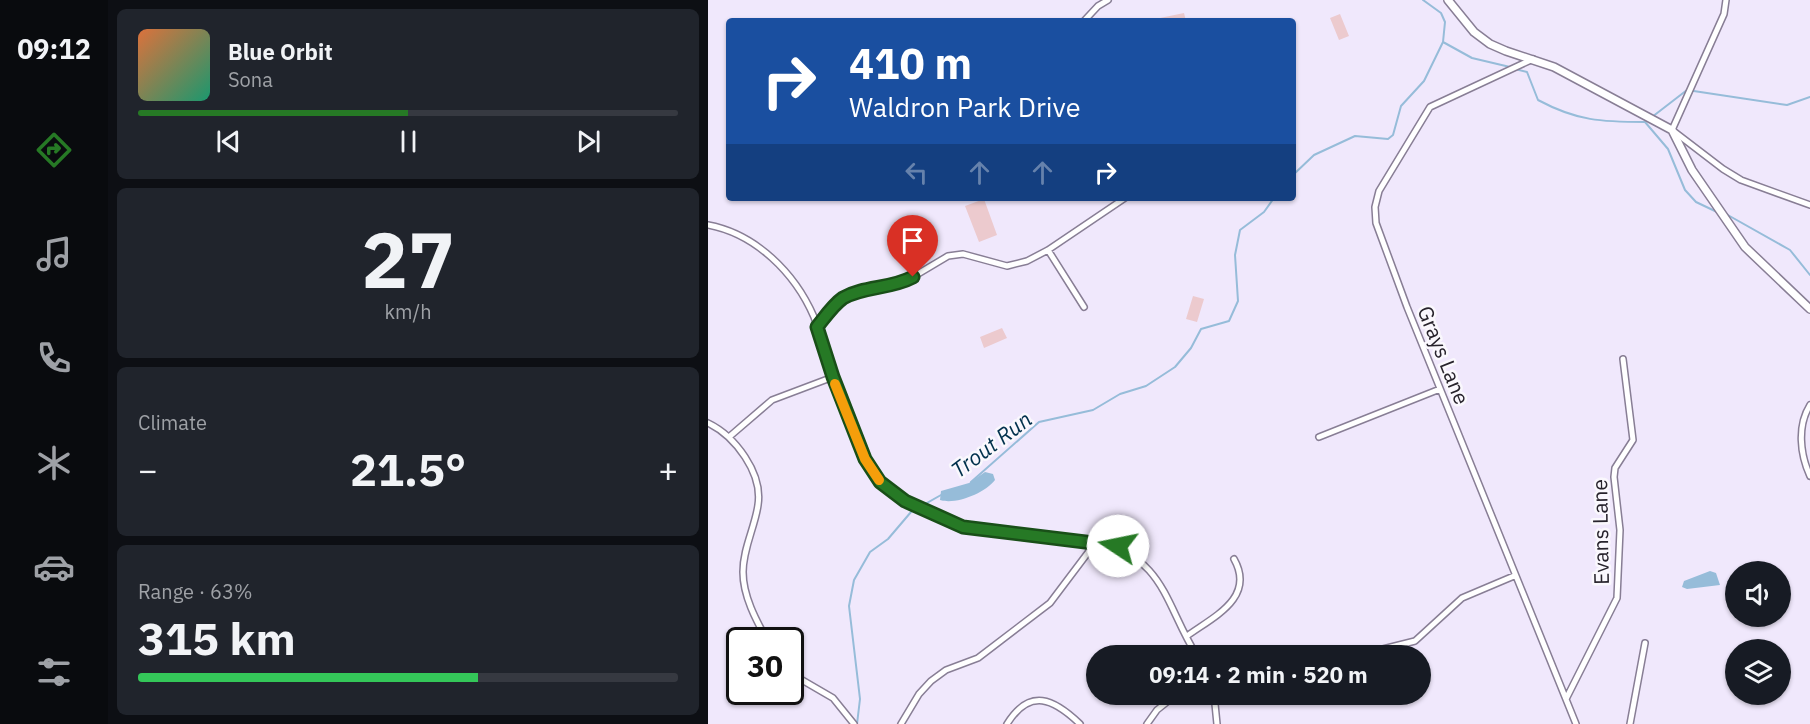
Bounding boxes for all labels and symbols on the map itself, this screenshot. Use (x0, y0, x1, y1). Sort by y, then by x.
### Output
pin (887, 215, 938, 277)
street label: Grays Lane (1412, 302, 1476, 408)
water label: Trout Run (945, 404, 1037, 484)
street label: Evans Lane (1585, 479, 1615, 585)
position arrow (1086, 514, 1150, 578)
speed limit sign: 30 (726, 627, 804, 705)

